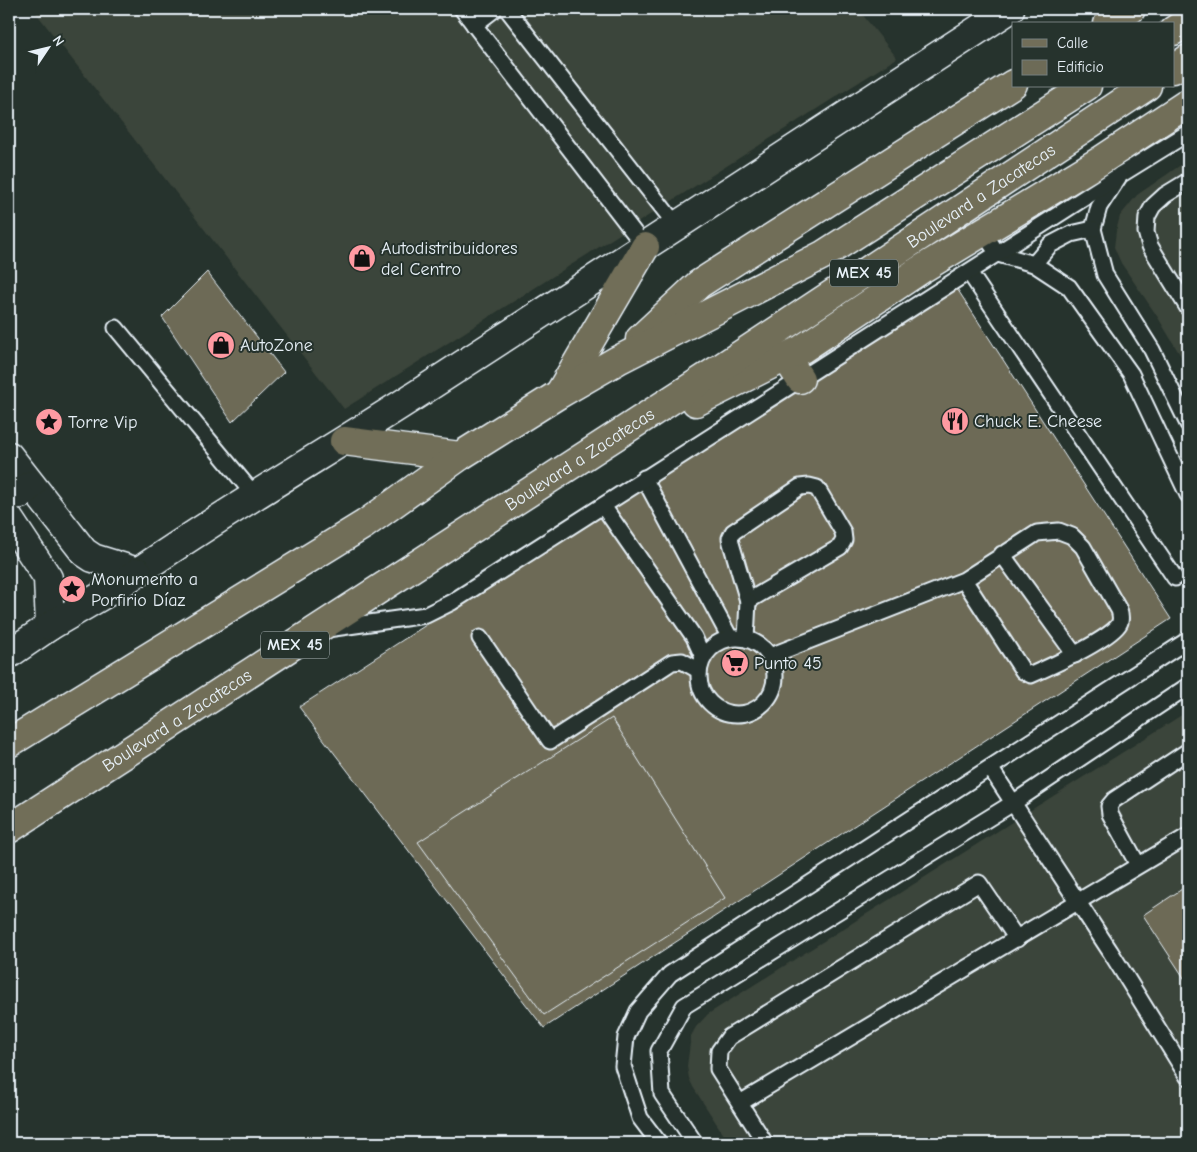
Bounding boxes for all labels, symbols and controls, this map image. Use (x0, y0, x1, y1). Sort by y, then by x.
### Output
north arrow (22, 22, 72, 72)
legend (1012, 22, 1174, 88)
text: N (49, 32, 68, 49)
text: Calle (1057, 34, 1089, 52)
text: Edificio (1057, 58, 1104, 76)
street label: Boulevard a Zacatecas (903, 139, 1059, 252)
place label: Autodistribuidores del Centro (381, 238, 518, 280)
shop icon: Autodistribuidores del Centro (347, 243, 377, 273)
road number: MEX 45 (830, 260, 898, 286)
shop icon: AutoZone (206, 330, 236, 360)
place label: AutoZone (240, 335, 313, 356)
street label: Boulevard a Zacatecas (501, 403, 658, 515)
restaurant icon: Chuck E. Cheese (940, 406, 970, 436)
place icon: Torre Vip (34, 407, 64, 437)
place label: Chuck E. Cheese (974, 411, 1102, 432)
place label: Torre Vip (68, 412, 138, 433)
place label: Monumento a Porfirio Díaz (91, 569, 198, 611)
place icon: Monumento a Porfirio Díaz (57, 574, 87, 604)
road number: MEX 45 (261, 632, 329, 658)
supermarket icon: Punto 45 (720, 648, 750, 678)
place label: Punto 45 (754, 653, 822, 674)
street label: Boulevard a Zacatecas (98, 664, 255, 776)

